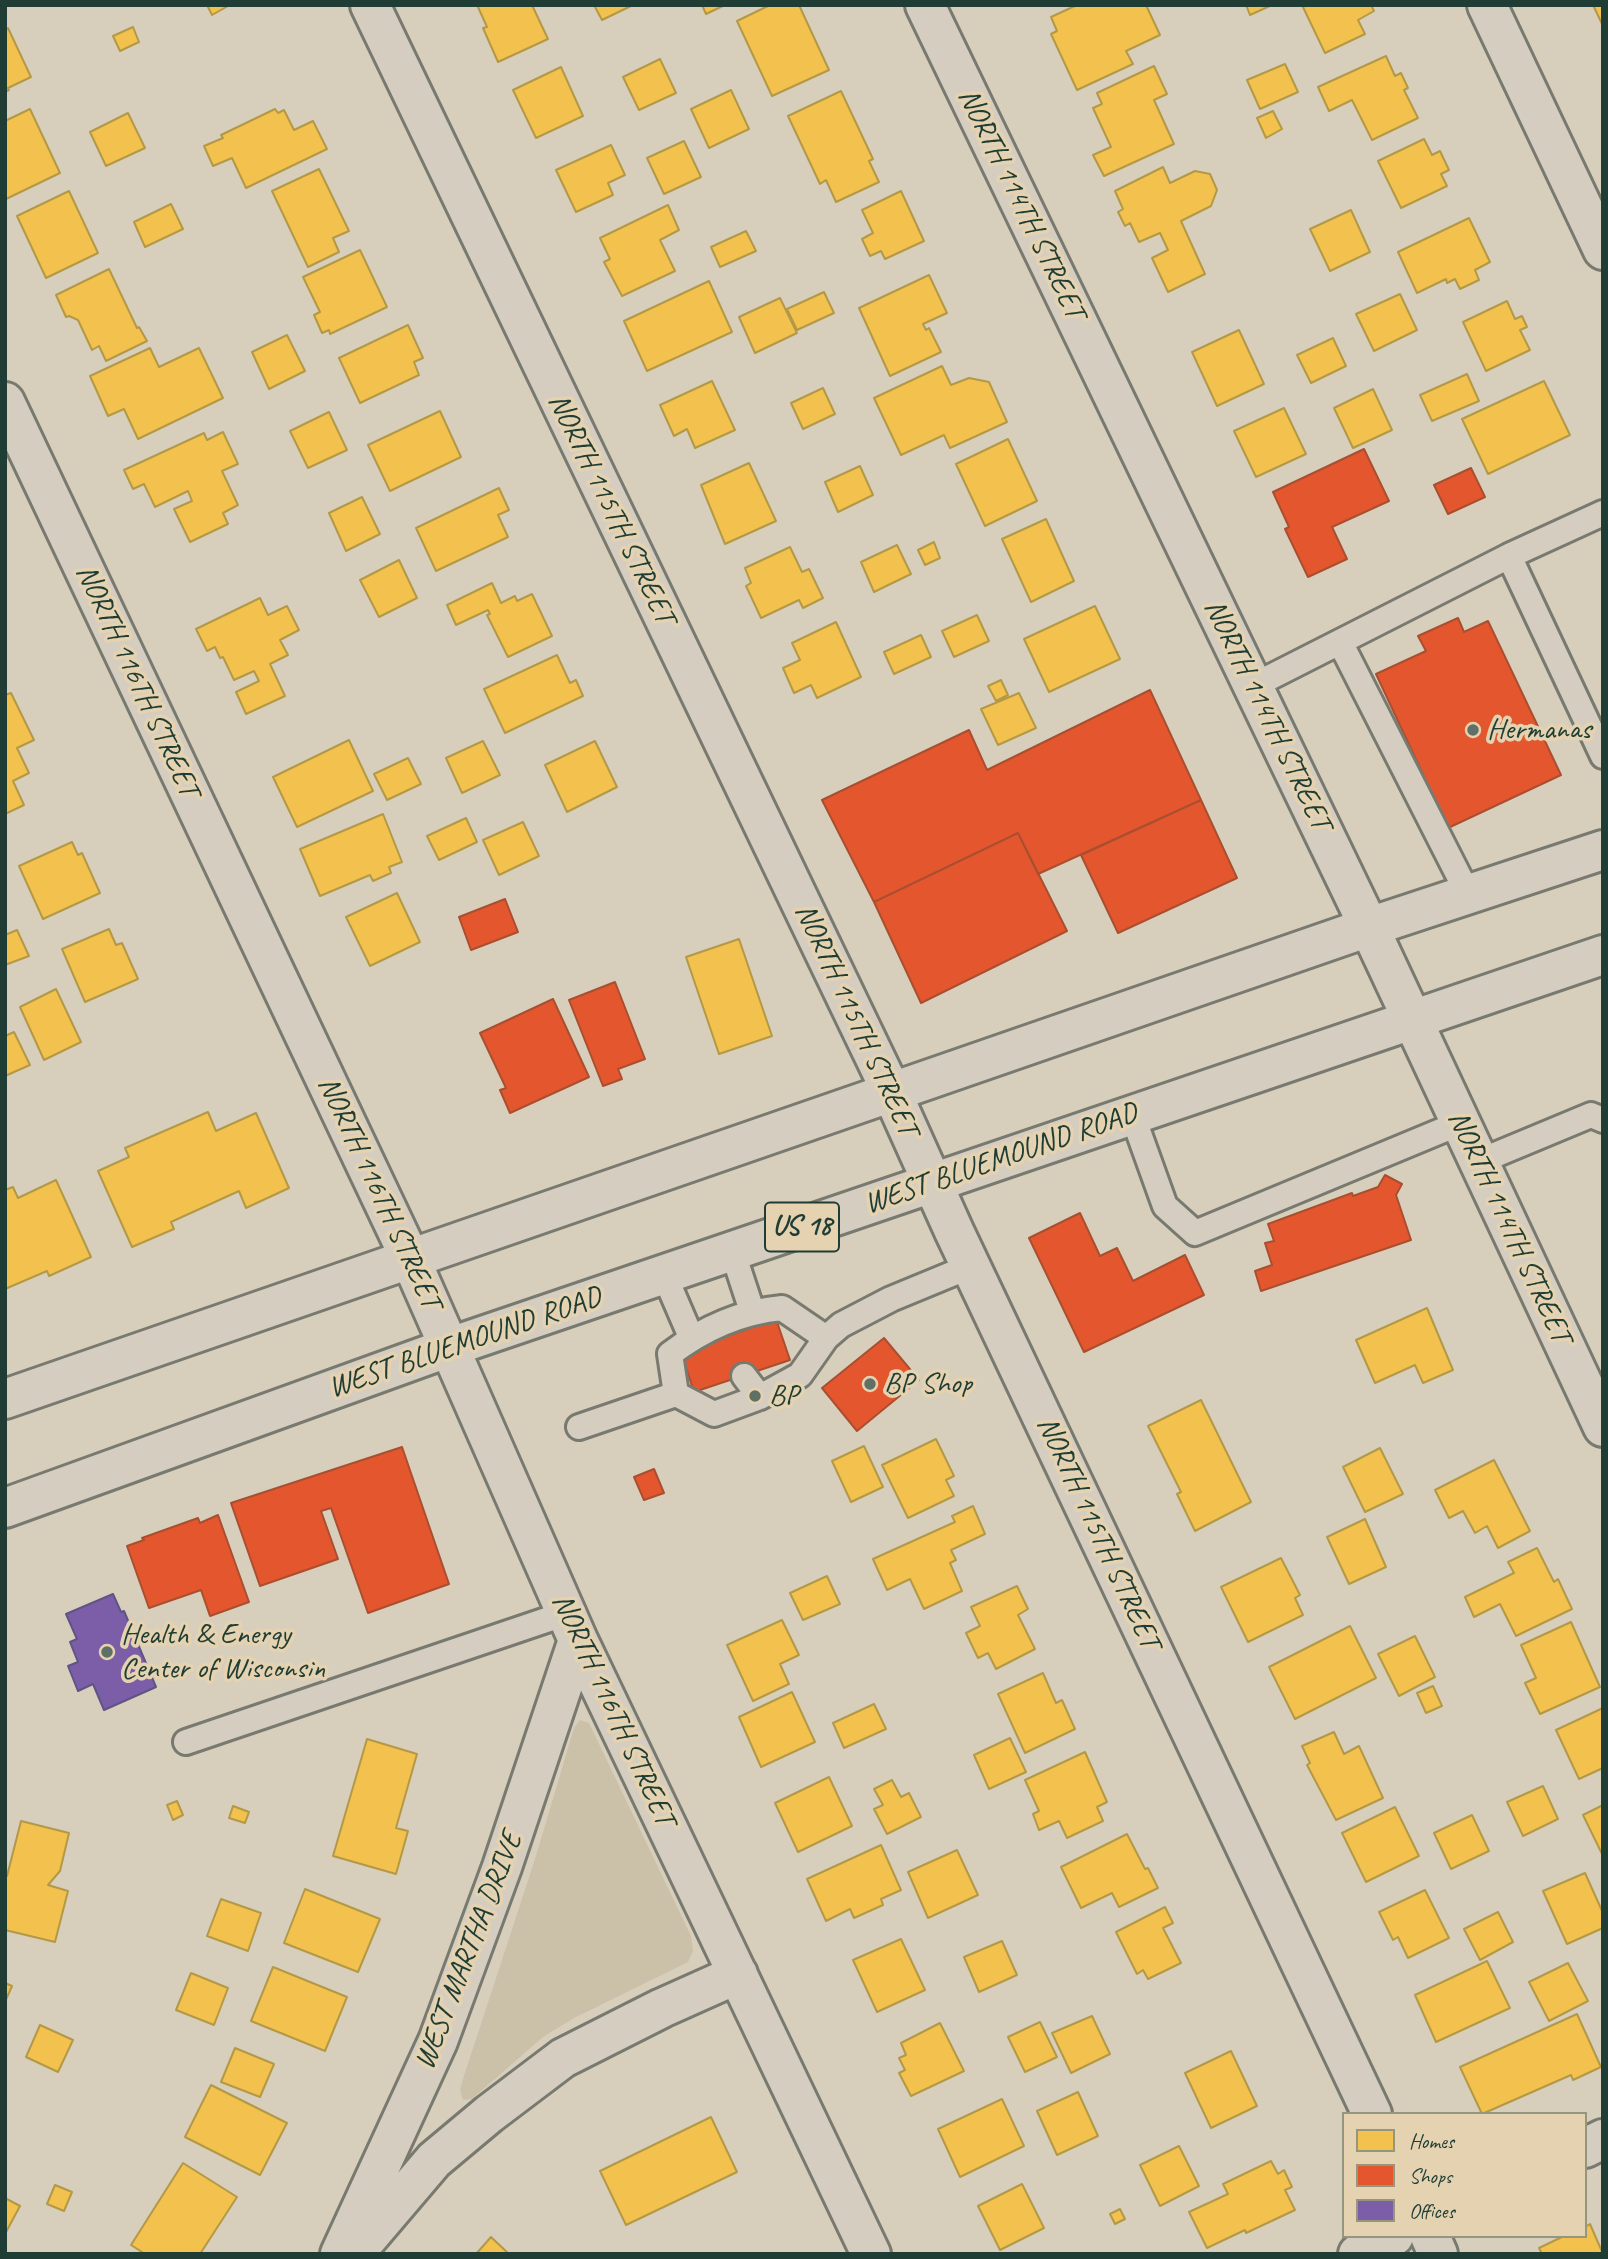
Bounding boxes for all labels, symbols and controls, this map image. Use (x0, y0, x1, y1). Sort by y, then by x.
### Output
street label: NORTH 114TH STREET (950, 83, 1092, 325)
street label: NORTH 115TH STREET (540, 388, 682, 630)
street label: NORTH 116TH STREET (67, 559, 207, 803)
street label: NORTH 114TH STREET (1196, 594, 1338, 836)
place label: Hermanas (1487, 712, 1591, 748)
marker: Hermanas (1465, 722, 1481, 738)
street label: NORTH 115TH STREET (786, 898, 926, 1142)
street label: NORTH 116TH STREET (309, 1071, 449, 1315)
street label: WEST BLUEMOUND ROAD (860, 1095, 1142, 1223)
street label: NORTH 114TH STREET (1439, 1105, 1579, 1349)
road number: US 18 (765, 1202, 839, 1252)
street label: WEST BLUEMOUND ROAD (324, 1279, 606, 1407)
place label: BP Shop (884, 1366, 972, 1402)
marker: BP Shop (862, 1376, 878, 1392)
place label: BP (769, 1378, 798, 1414)
marker: BP (747, 1388, 763, 1404)
street label: NORTH 115TH STREET (1028, 1411, 1168, 1655)
street label: NORTH 116TH STREET (543, 1588, 683, 1832)
place label: Health & Energy Center of Wisconsin (121, 1617, 325, 1688)
marker: Health & Energy Center of Wisconsin (99, 1644, 115, 1660)
street label: WEST MARTHA DRIVE (407, 1827, 531, 2075)
legend (1342, 2112, 1587, 2238)
text: Homes (1409, 2128, 1454, 2154)
text: Shops (1409, 2163, 1452, 2189)
text: Offices (1409, 2198, 1455, 2224)

